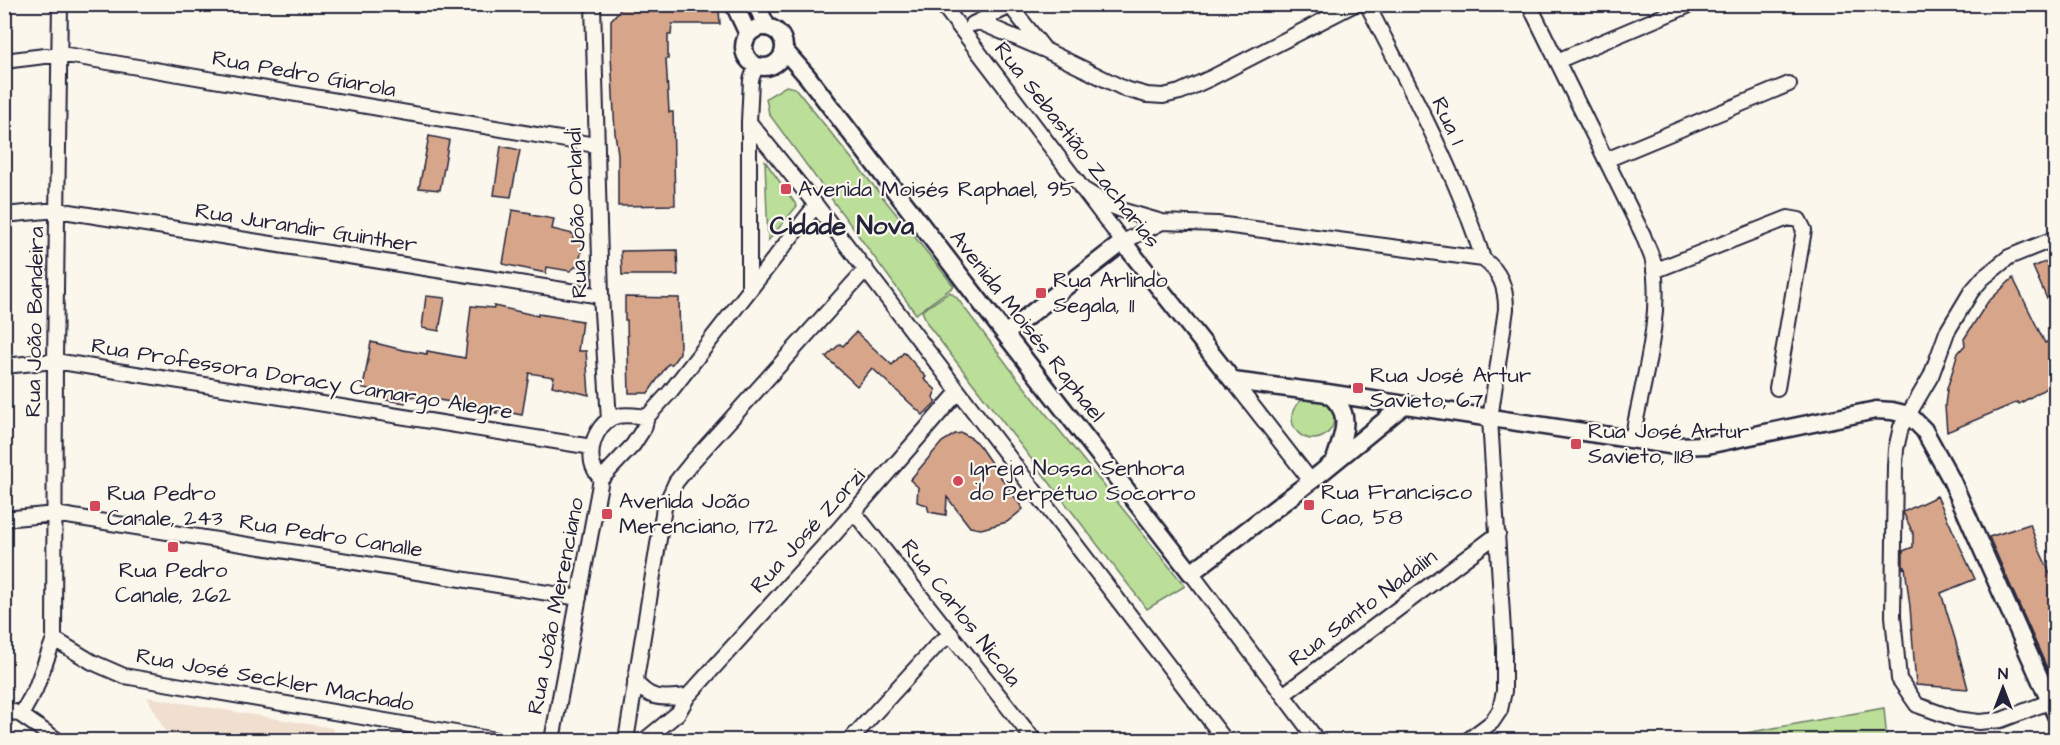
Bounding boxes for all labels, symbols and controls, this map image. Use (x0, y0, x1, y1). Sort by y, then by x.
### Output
street label: Rua Sebastião Zacharias (987, 35, 1167, 255)
street label: Rua Pedro Giarola (210, 43, 398, 105)
street label: Rua 1 (1423, 92, 1473, 150)
street label: Rua João Orlandi (559, 127, 595, 299)
place label: Avenida Moisés Raphael, 95 (798, 174, 1076, 205)
marker: Avenida Moisés Raphael, 95 (779, 182, 793, 196)
street label: Rua Jurandir Guinther (193, 195, 419, 261)
district label: Cidade Nova (770, 208, 915, 244)
street label: Avenida Moisés Raphael (942, 223, 1112, 429)
street label: Rua João Bandeira (18, 226, 52, 418)
place label: Rua Arlindo Segala, 11 (1053, 265, 1168, 322)
marker: Rua Arlindo Segala, 11 (1034, 286, 1048, 300)
street label: Rua Professora Doracy Camargo Alegre (89, 330, 515, 429)
place label: Rua José Artur Savieto, 67 (1370, 360, 1531, 416)
marker: Rua José Artur Savieto, 67 (1351, 381, 1365, 395)
place label: Rua José Artur Savieto, 118 (1588, 416, 1749, 472)
marker: Rua José Artur Savieto, 118 (1569, 437, 1583, 451)
place label: Igreja Nossa Senhora do Perpétuo Socorro (970, 453, 1196, 509)
street label: Rua José Zorzi (743, 462, 873, 600)
marker: Igreja Nossa Senhora do Perpétuo Socorro (951, 474, 965, 488)
place label: Rua Francisco Cao, 58 (1321, 477, 1473, 533)
place label: Rua Pedro Canale, 243 (107, 478, 223, 534)
place label: Avenida João Merenciano, 172 (619, 486, 778, 542)
street label: Rua João Merenciano (520, 494, 592, 717)
marker: Rua Francisco Cao, 58 (1302, 498, 1316, 512)
marker: Rua Pedro Canale, 243 (88, 499, 102, 513)
street label: Rua Pedro Canalle (237, 506, 425, 566)
marker: Avenida João Merenciano, 172 (600, 507, 614, 521)
street label: Rua Carlos Nicola (894, 533, 1028, 693)
marker: Rua Pedro Canale, 262 (166, 540, 180, 554)
street label: Rua Santo Nadalin (1282, 542, 1444, 674)
place label: Rua Pedro Canale, 262 (115, 555, 231, 611)
street label: Rua José Seckler Machado (134, 640, 417, 720)
north arrow (1973, 658, 2033, 718)
text: N (1998, 663, 2008, 685)

